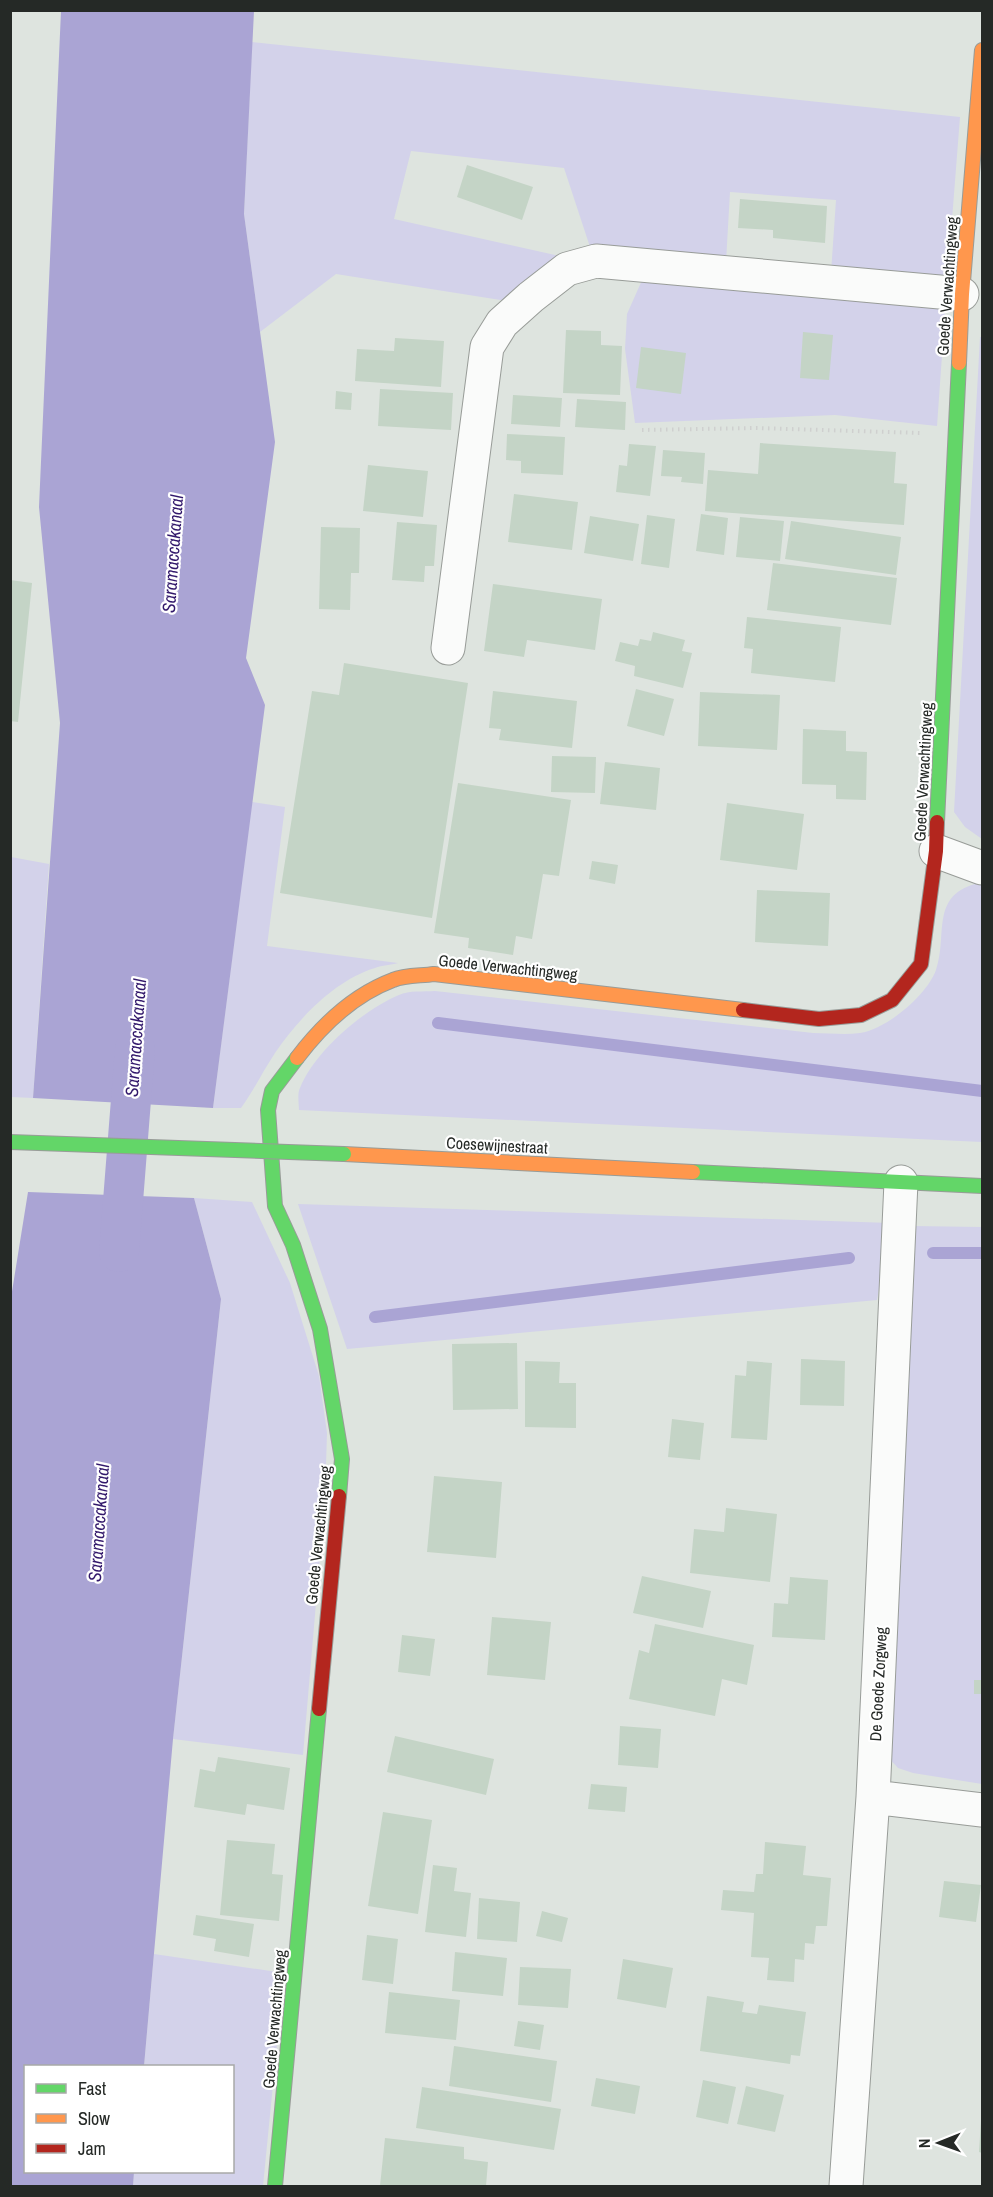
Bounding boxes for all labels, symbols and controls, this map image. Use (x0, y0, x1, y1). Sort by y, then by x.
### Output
street label: Goede Verwachtingweg (931, 215, 963, 356)
water label: Saramaccakanaal (156, 493, 189, 614)
street label: Goede Verwachtingweg (908, 701, 938, 842)
street label: Goede Verwachtingweg (438, 949, 579, 985)
water label: Saramaccakanaal (119, 977, 152, 1098)
street label: Coesewijnestraat (446, 1131, 549, 1159)
water label: Saramaccakanaal (82, 1462, 115, 1583)
street label: Goede Verwachtingweg (300, 1464, 336, 1605)
street label: De Goede Zorgweg (864, 1626, 892, 1742)
street label: Goede Verwachtingweg (257, 1948, 291, 2089)
legend (24, 2065, 234, 2173)
text: Fast (78, 2076, 106, 2101)
text: Slow (78, 2106, 110, 2131)
north arrow (909, 2113, 969, 2173)
text: Jam (78, 2136, 106, 2161)
text: N (913, 2138, 935, 2148)

